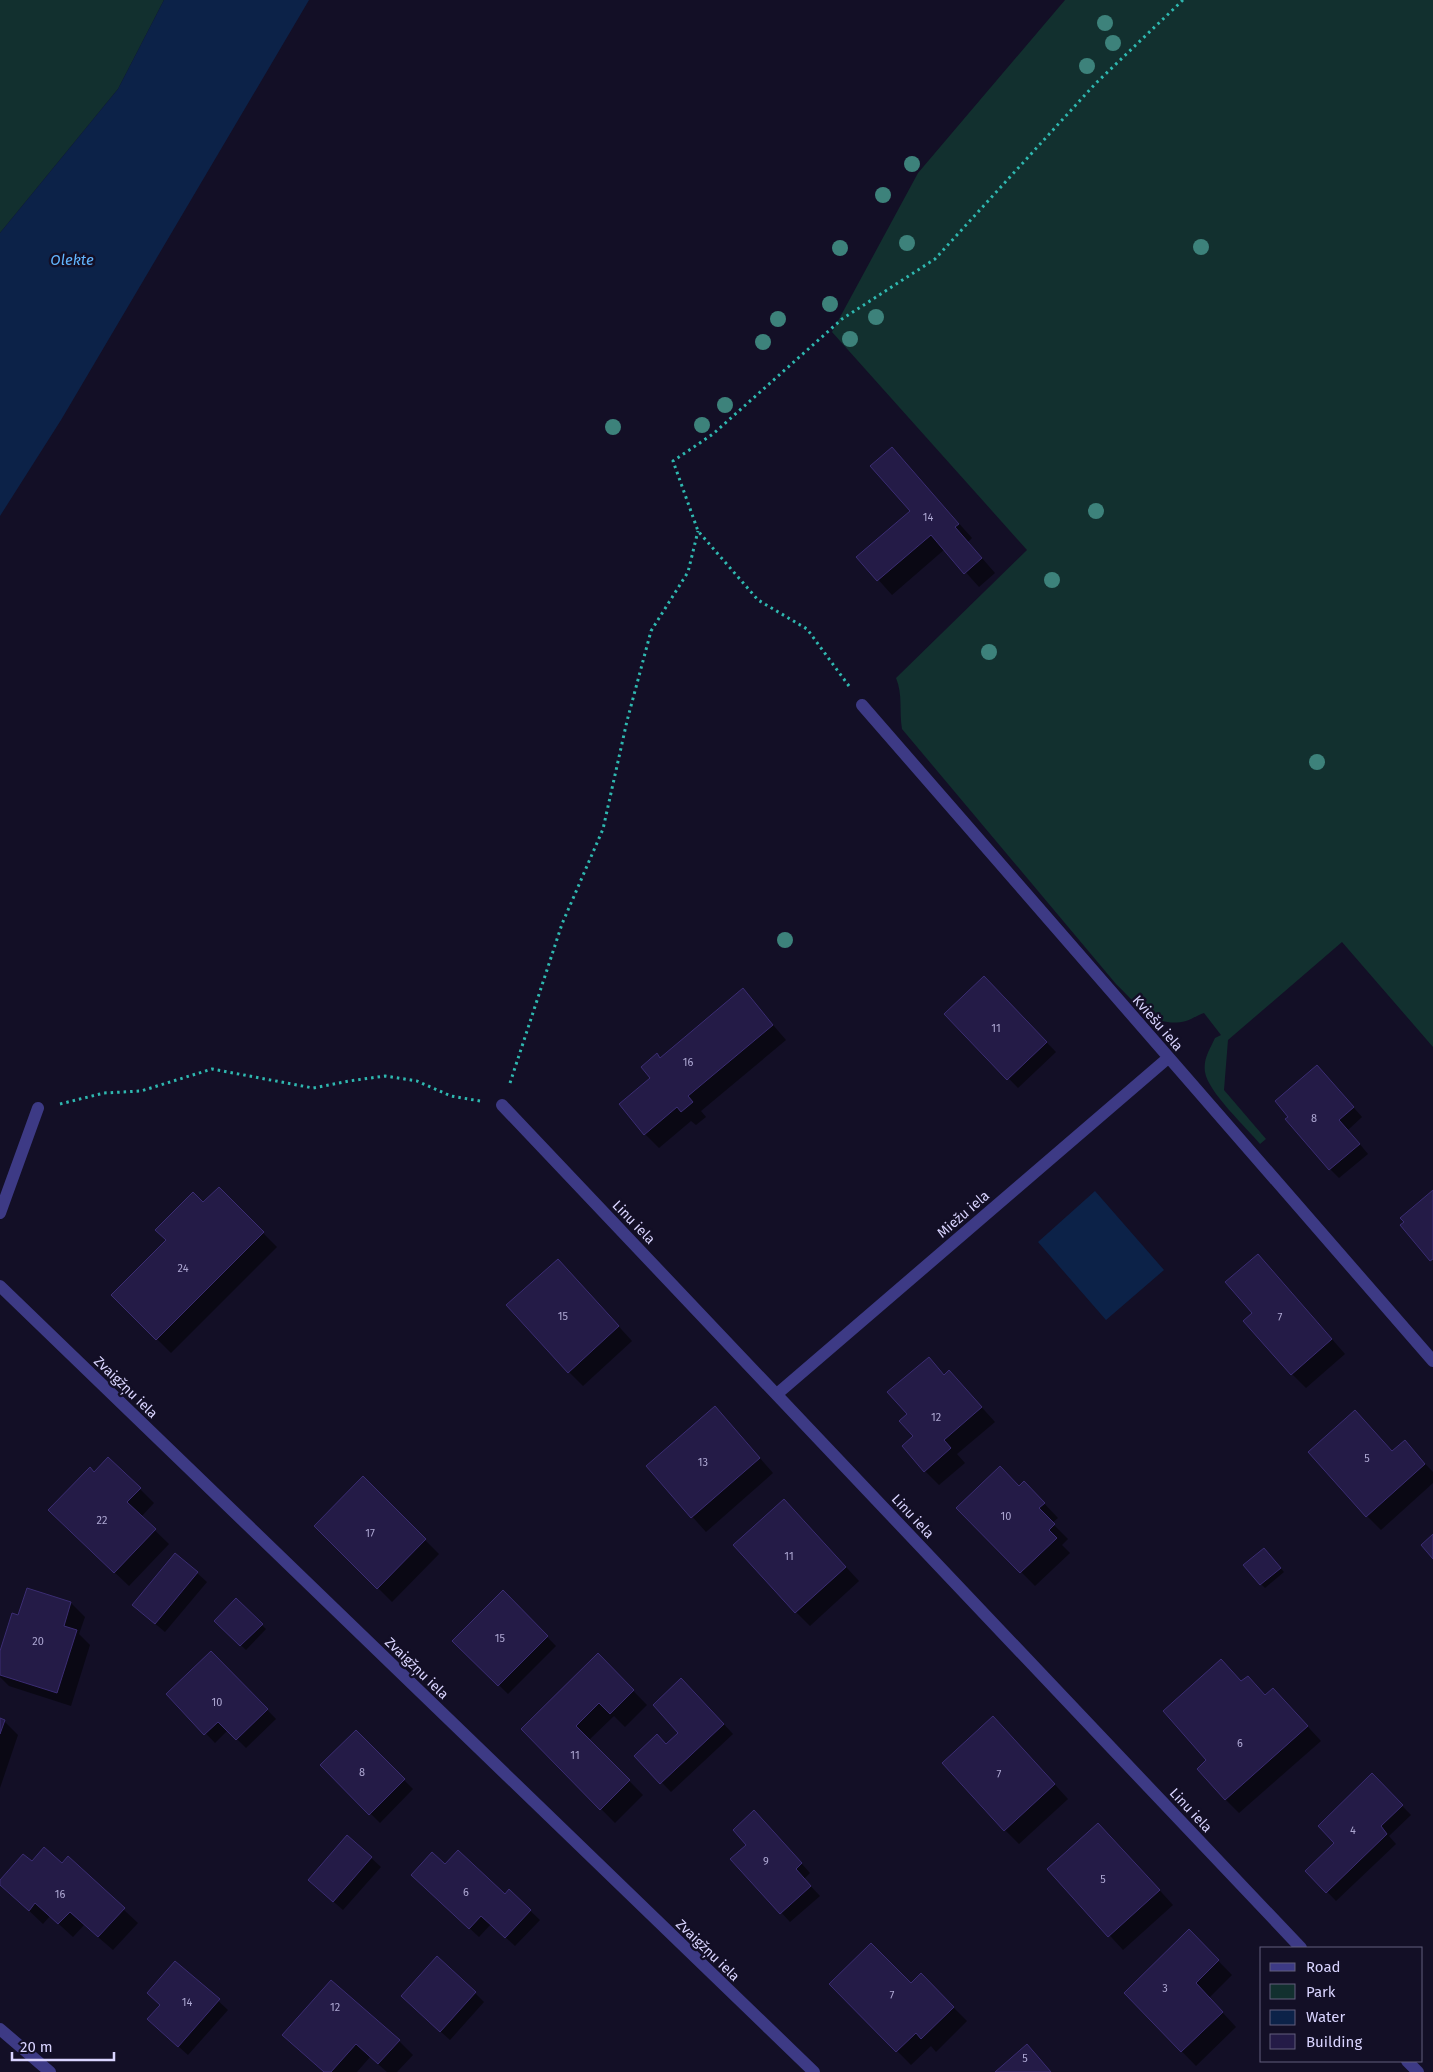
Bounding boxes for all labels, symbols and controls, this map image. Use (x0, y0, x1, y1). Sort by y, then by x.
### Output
water label: Olekte (50, 251, 94, 269)
house number: 14 (923, 511, 933, 524)
street label: Kviešu iela (1129, 992, 1186, 1055)
house number: 11 (991, 1022, 1001, 1035)
house number: 16 (683, 1056, 693, 1069)
house number: 8 (1311, 1112, 1317, 1125)
street label: Miežu iela (934, 1187, 993, 1242)
street label: Linu iela (609, 1197, 659, 1248)
house number: 24 (178, 1262, 189, 1275)
house number: 15 (558, 1310, 569, 1323)
house number: 7 (1278, 1311, 1283, 1324)
street label: Zvaigžņu iela (90, 1353, 161, 1423)
house number: 12 (931, 1411, 941, 1424)
house number: 5 (1364, 1452, 1370, 1465)
house number: 13 (698, 1456, 708, 1469)
street label: Linu iela (888, 1491, 937, 1542)
house number: 10 (1001, 1510, 1011, 1523)
house number: 22 (97, 1514, 107, 1527)
house number: 17 (365, 1527, 375, 1540)
house number: 11 (784, 1550, 794, 1563)
house number: 15 (495, 1632, 506, 1645)
street label: Zvaigžņu iela (381, 1634, 452, 1704)
house number: 20 (32, 1635, 44, 1648)
house number: 10 (212, 1696, 222, 1709)
house number: 6 (1237, 1737, 1243, 1750)
house number: 11 (570, 1749, 580, 1762)
house number: 8 (359, 1766, 365, 1779)
house number: 7 (997, 1768, 1002, 1781)
street label: Linu iela (1166, 1785, 1215, 1836)
house number: 4 (1350, 1824, 1356, 1837)
house number: 9 (763, 1855, 769, 1868)
house number: 5 (1100, 1873, 1106, 1886)
house number: 6 (463, 1886, 469, 1899)
house number: 16 (55, 1888, 65, 1901)
street label: Zvaigžņu iela (672, 1916, 743, 1986)
legend (1260, 1947, 1423, 2062)
text: Road (1306, 1958, 1341, 1976)
house number: 3 (1162, 1982, 1168, 1995)
text: Park (1306, 1983, 1336, 2001)
house number: 7 (890, 1989, 895, 2002)
house number: 14 (182, 1996, 192, 2009)
house number: 12 (330, 2001, 340, 2014)
text: Water (1306, 2008, 1345, 2026)
scale bar (12, 2030, 115, 2062)
text: Building (1306, 2033, 1362, 2051)
text: 20 m (20, 2038, 53, 2056)
house number: 5 (1022, 2052, 1028, 2065)

